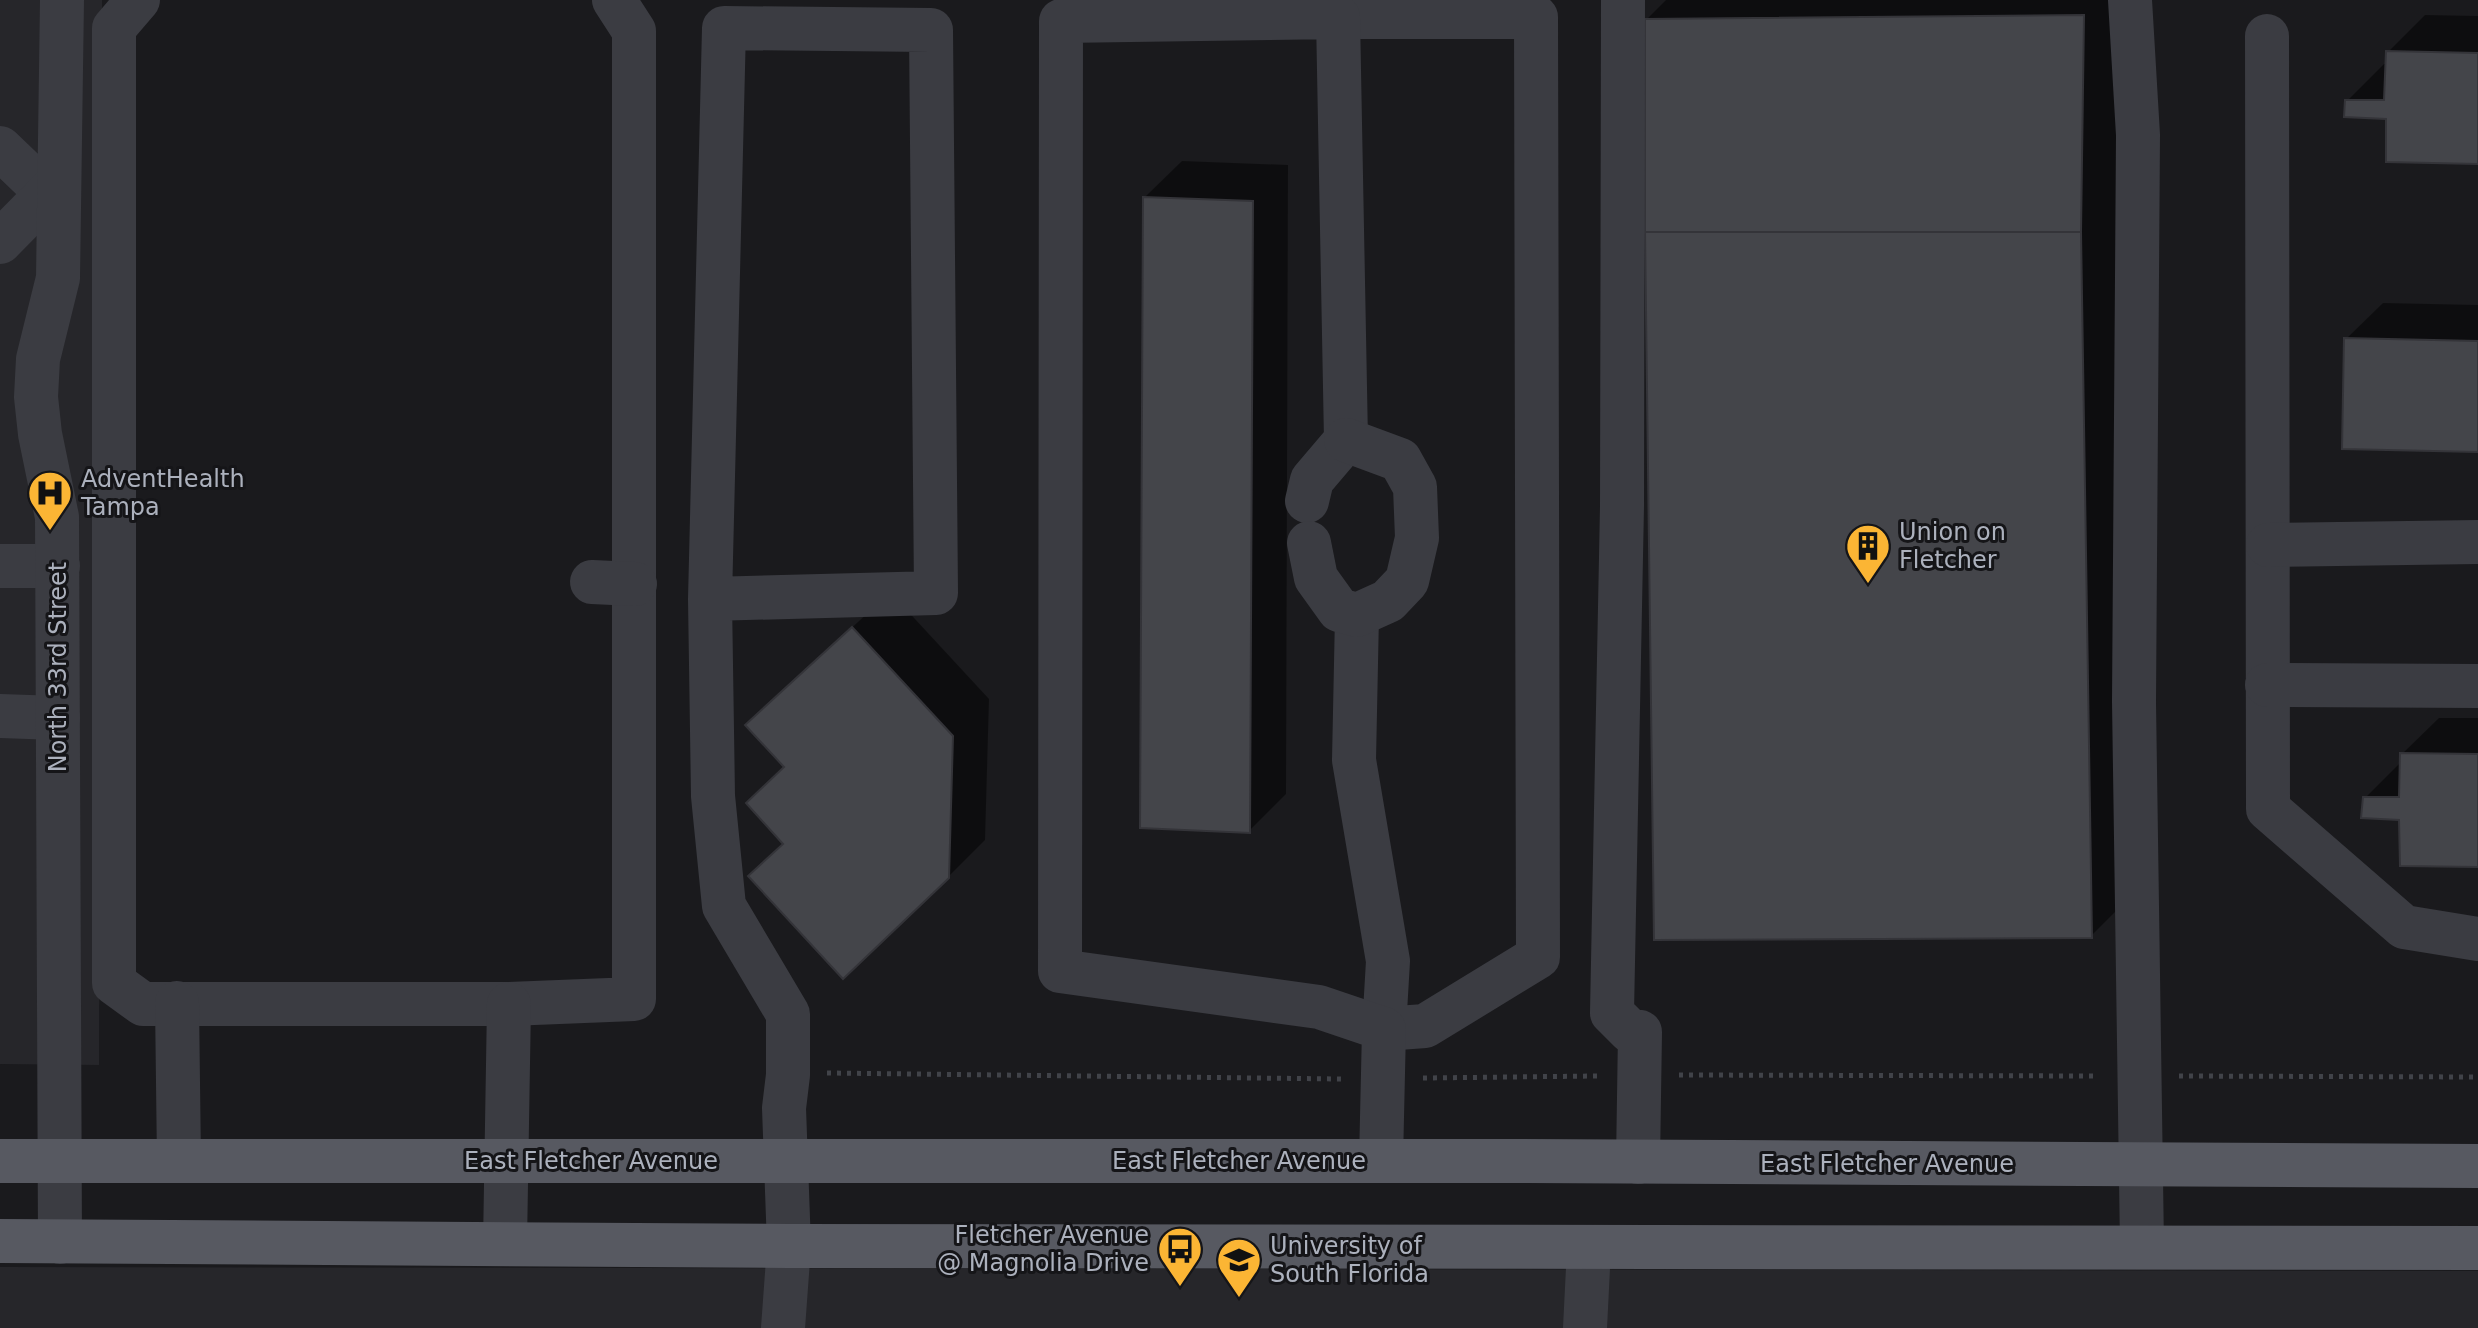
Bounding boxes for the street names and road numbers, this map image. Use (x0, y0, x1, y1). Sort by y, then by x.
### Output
street label: North 33rd Street (44, 562, 72, 772)
street label: East Fletcher Avenue (464, 1147, 718, 1175)
street label: East Fletcher Avenue (1112, 1147, 1366, 1175)
street label: East Fletcher Avenue (1760, 1150, 2014, 1178)

